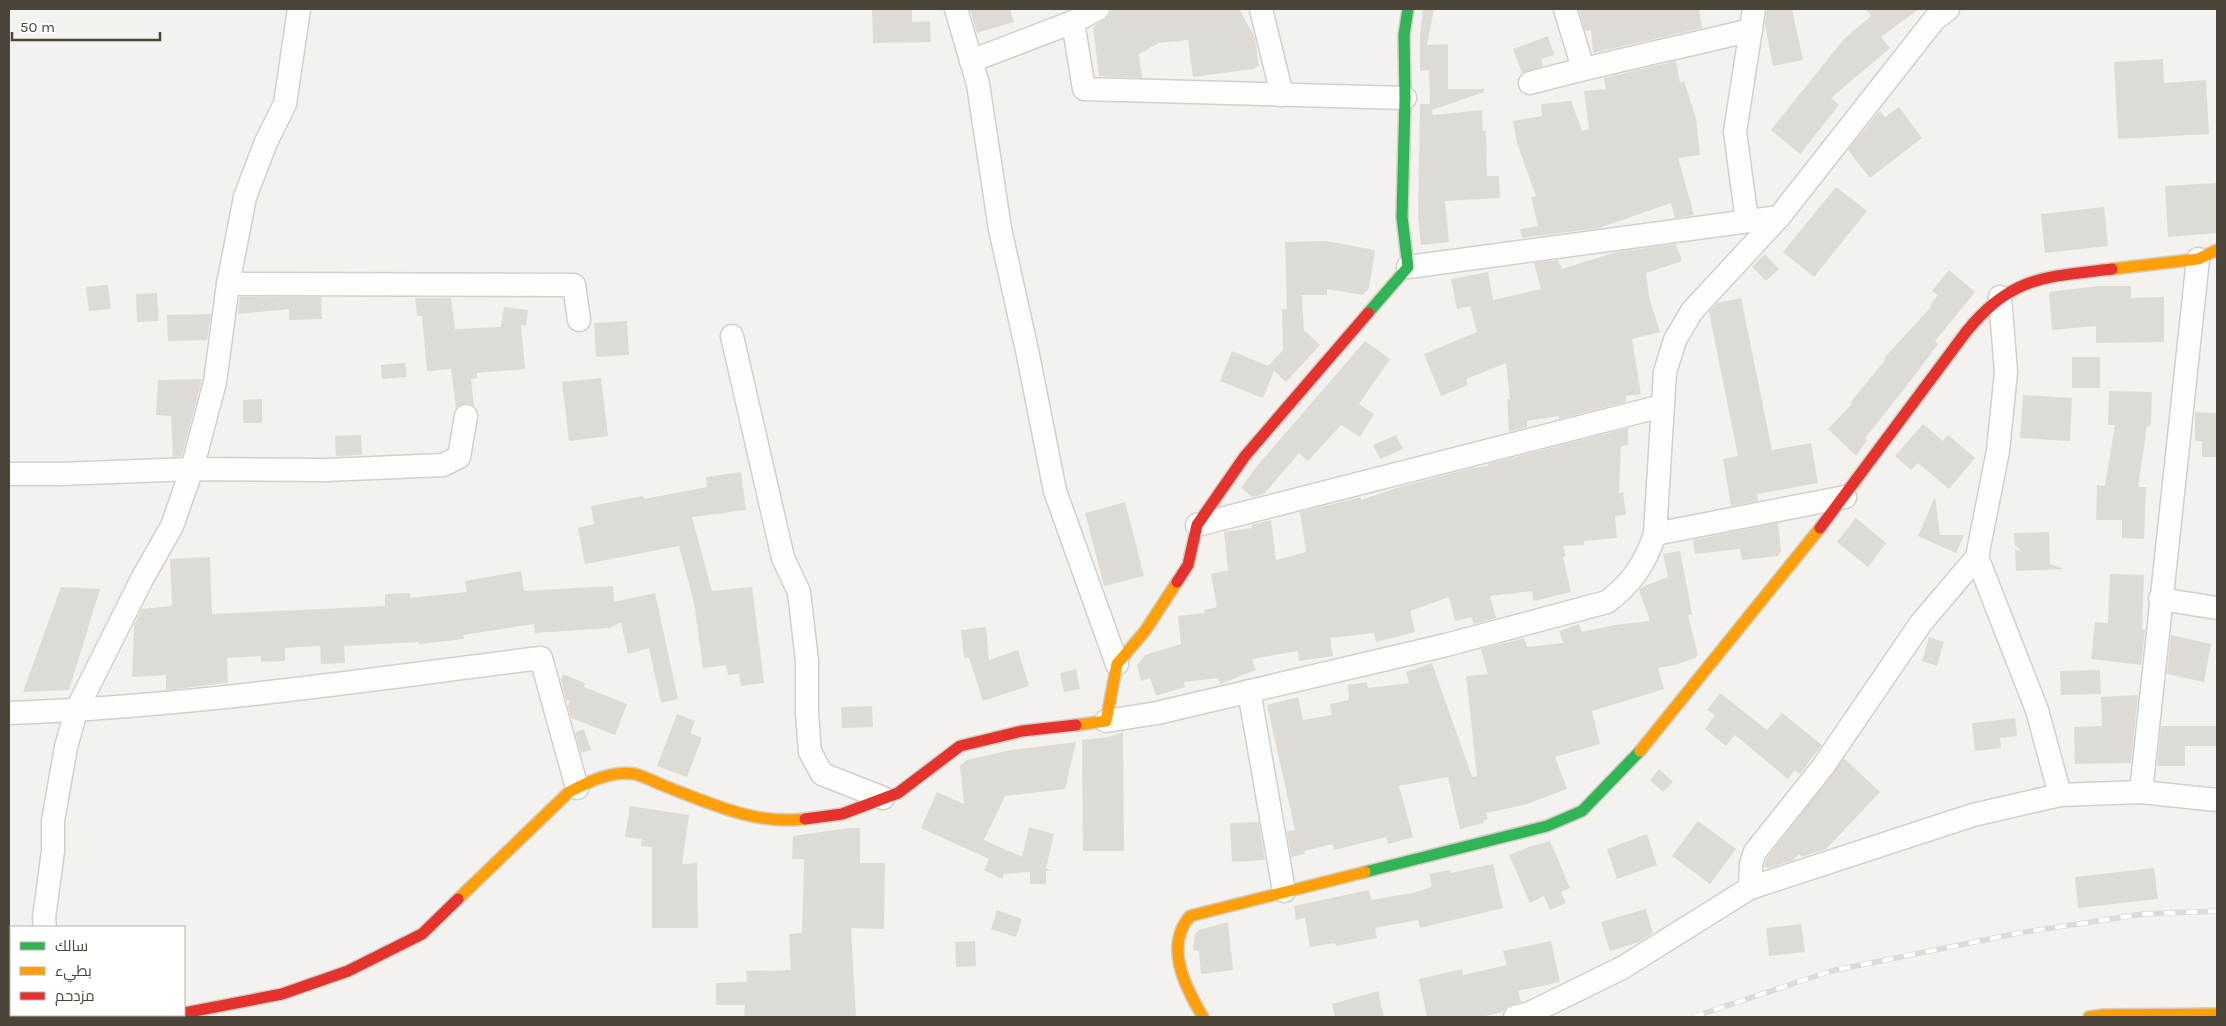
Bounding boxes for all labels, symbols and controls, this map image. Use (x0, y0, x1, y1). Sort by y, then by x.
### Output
scale bar (12, 10, 160, 42)
text: 50 m (20, 18, 55, 36)
legend (10, 926, 185, 1016)
text: سالك (55, 937, 88, 955)
text: بطيء (55, 962, 92, 983)
text: مزدحم (55, 987, 95, 1006)

